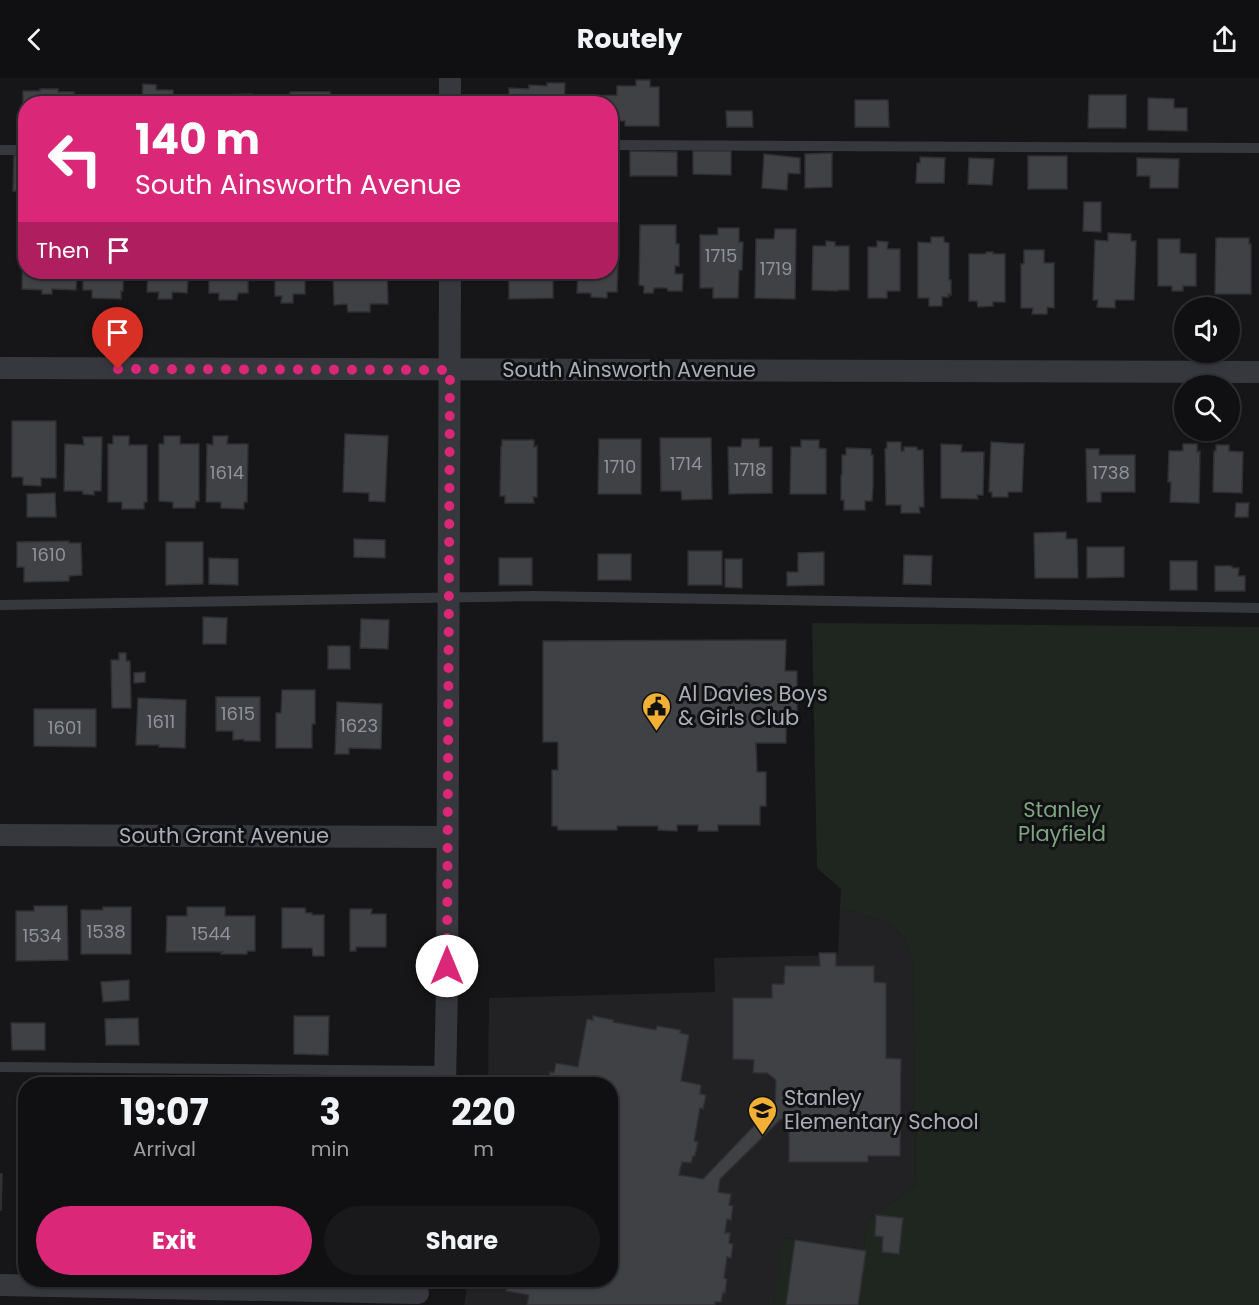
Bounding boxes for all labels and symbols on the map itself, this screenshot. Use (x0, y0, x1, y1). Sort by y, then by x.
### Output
house number: 1715 (705, 243, 737, 268)
house number: 1719 (760, 256, 792, 281)
pin (92, 307, 143, 369)
street label: South Ainsworth Avenue (502, 355, 756, 384)
house number: 1714 (670, 451, 702, 476)
house number: 1710 (604, 454, 636, 479)
house number: 1718 (734, 457, 766, 482)
house number: 1614 (210, 460, 244, 485)
house number: 1738 (1092, 460, 1130, 485)
house number: 1610 (32, 542, 66, 567)
place label: Al Davies Boys & Girls Club (678, 679, 828, 732)
public building icon: Al Davies Boys & Girls Club (641, 690, 673, 732)
house number: 1615 (221, 701, 255, 726)
house number: 1611 (147, 709, 175, 734)
house number: 1623 (340, 713, 378, 738)
house number: 1601 (48, 715, 82, 740)
park label: Stanley Playfield (1018, 795, 1106, 848)
street label: South Grant Avenue (119, 821, 329, 850)
house number: 1538 (86, 919, 126, 944)
house number: 1544 (191, 921, 231, 946)
house number: 1534 (23, 923, 62, 948)
position arrow (415, 934, 479, 998)
place label: Stanley Elementary School (784, 1083, 979, 1136)
school or university icon: Stanley Elementary School (747, 1094, 779, 1136)

